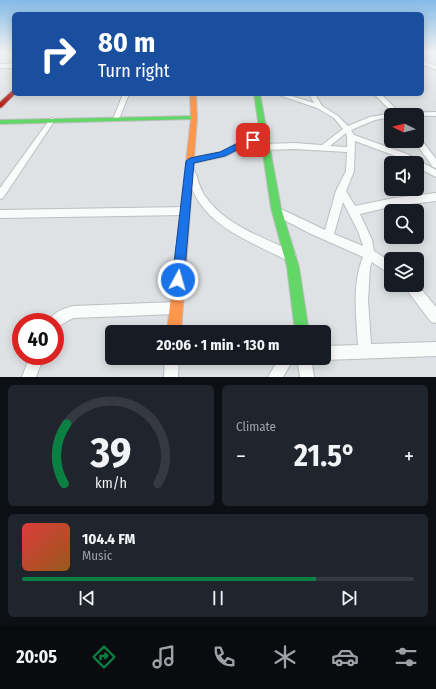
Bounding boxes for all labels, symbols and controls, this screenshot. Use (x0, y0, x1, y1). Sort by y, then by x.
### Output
text: 80 m (98, 26, 155, 59)
icon: right (32, 28, 84, 80)
text: Turn right (98, 60, 170, 82)
north arrow (384, 108, 424, 148)
map controls (384, 108, 424, 292)
pin (236, 123, 270, 157)
icon: arrive (242, 129, 264, 151)
button: sound (384, 156, 424, 196)
button: search (384, 204, 424, 244)
button: layers (384, 252, 424, 292)
position arrow (157, 259, 199, 301)
speed limit sign: 40 (12, 313, 64, 365)
text: 20:06 · 1 min · 130 m (157, 336, 279, 354)
text: Climate (236, 419, 276, 434)
text: 39 (90, 427, 131, 477)
text: 21.5° (294, 438, 356, 474)
text: − (236, 443, 246, 470)
text: + (404, 443, 414, 470)
text: km/h (95, 474, 127, 491)
text: 104.4 FM (82, 530, 135, 548)
text: Music (82, 548, 112, 563)
icon: previous (76, 587, 98, 609)
icon: pause (207, 587, 229, 609)
icon: next (338, 587, 360, 609)
icon: directions (90, 643, 118, 671)
icon: music (150, 643, 178, 671)
icon: phone (210, 643, 238, 671)
icon: climate (271, 643, 299, 671)
icon: car (331, 643, 359, 671)
icon: filters (392, 643, 420, 671)
text: 20:05 (16, 646, 57, 668)

